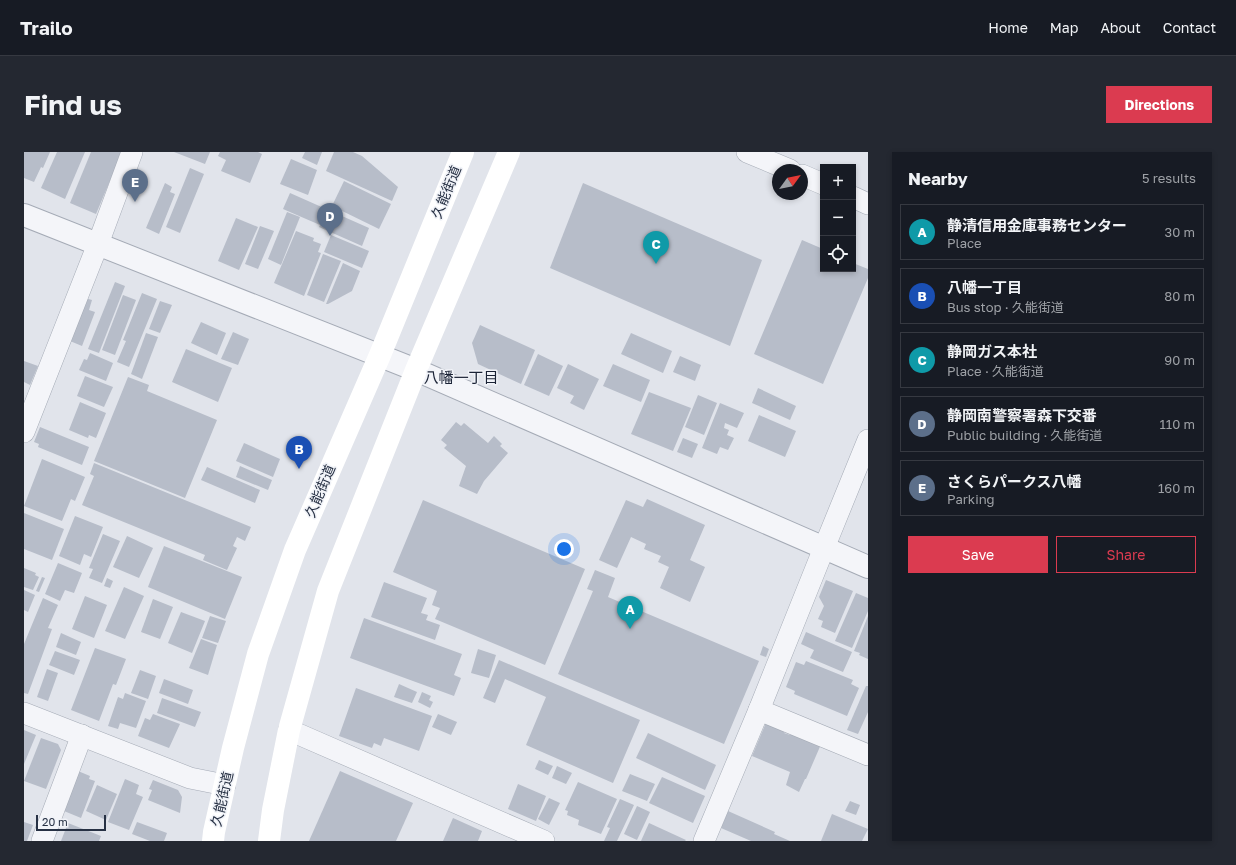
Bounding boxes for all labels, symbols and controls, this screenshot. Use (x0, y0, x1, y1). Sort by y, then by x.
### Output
text: Trailo (20, 16, 73, 39)
text: Home (988, 19, 1028, 36)
text: Map (1050, 19, 1078, 36)
text: About (1100, 19, 1141, 36)
text: Contact (1163, 19, 1216, 36)
button: Directions (1106, 86, 1212, 123)
text: Find us (24, 88, 122, 121)
street label: 久能街道 (427, 163, 464, 221)
north arrow (772, 164, 808, 200)
map controls (820, 164, 856, 272)
button: + (820, 164, 856, 200)
text: Nearby (908, 168, 968, 189)
pin: E (122, 169, 148, 202)
text: 5 results (1142, 170, 1196, 186)
button: − (820, 200, 856, 236)
pin: D (317, 203, 343, 236)
text: 静清信用金庫事務センター (947, 216, 1127, 234)
text: A (917, 224, 927, 240)
text: 30 m (1165, 224, 1195, 240)
pin: C (643, 231, 669, 264)
text: Place (947, 235, 982, 251)
button: locate (820, 236, 856, 272)
text: 八幡一丁目 (947, 278, 1022, 296)
text: B (917, 288, 927, 304)
text: 80 m (1164, 288, 1195, 304)
text: Bus stop · 久能街道 (947, 299, 1064, 315)
text: 静岡ガス本社 (947, 342, 1037, 360)
text: C (917, 352, 927, 368)
text: 90 m (1164, 352, 1195, 368)
text: Place · 久能街道 (947, 363, 1044, 379)
district label: 八幡一丁目 (423, 368, 499, 386)
text: 静岡南警察署森下交番 (947, 406, 1097, 424)
text: D (917, 416, 927, 432)
text: 110 m (1160, 416, 1195, 432)
text: Public building · 久能街道 (947, 427, 1103, 443)
pin: B (286, 436, 312, 469)
street label: 久能街道 (301, 462, 338, 520)
text: さくらパークス八幡 (947, 472, 1082, 490)
text: E (918, 480, 926, 496)
text: 160 m (1158, 480, 1195, 496)
text: Parking (947, 491, 995, 507)
button: Save (908, 536, 1048, 573)
button: Share (1056, 536, 1196, 573)
your location (554, 539, 574, 559)
pin: A (617, 596, 643, 629)
street label: 久能街道 (207, 770, 236, 828)
scale bar (36, 813, 106, 832)
text: 20 m (42, 815, 68, 828)

